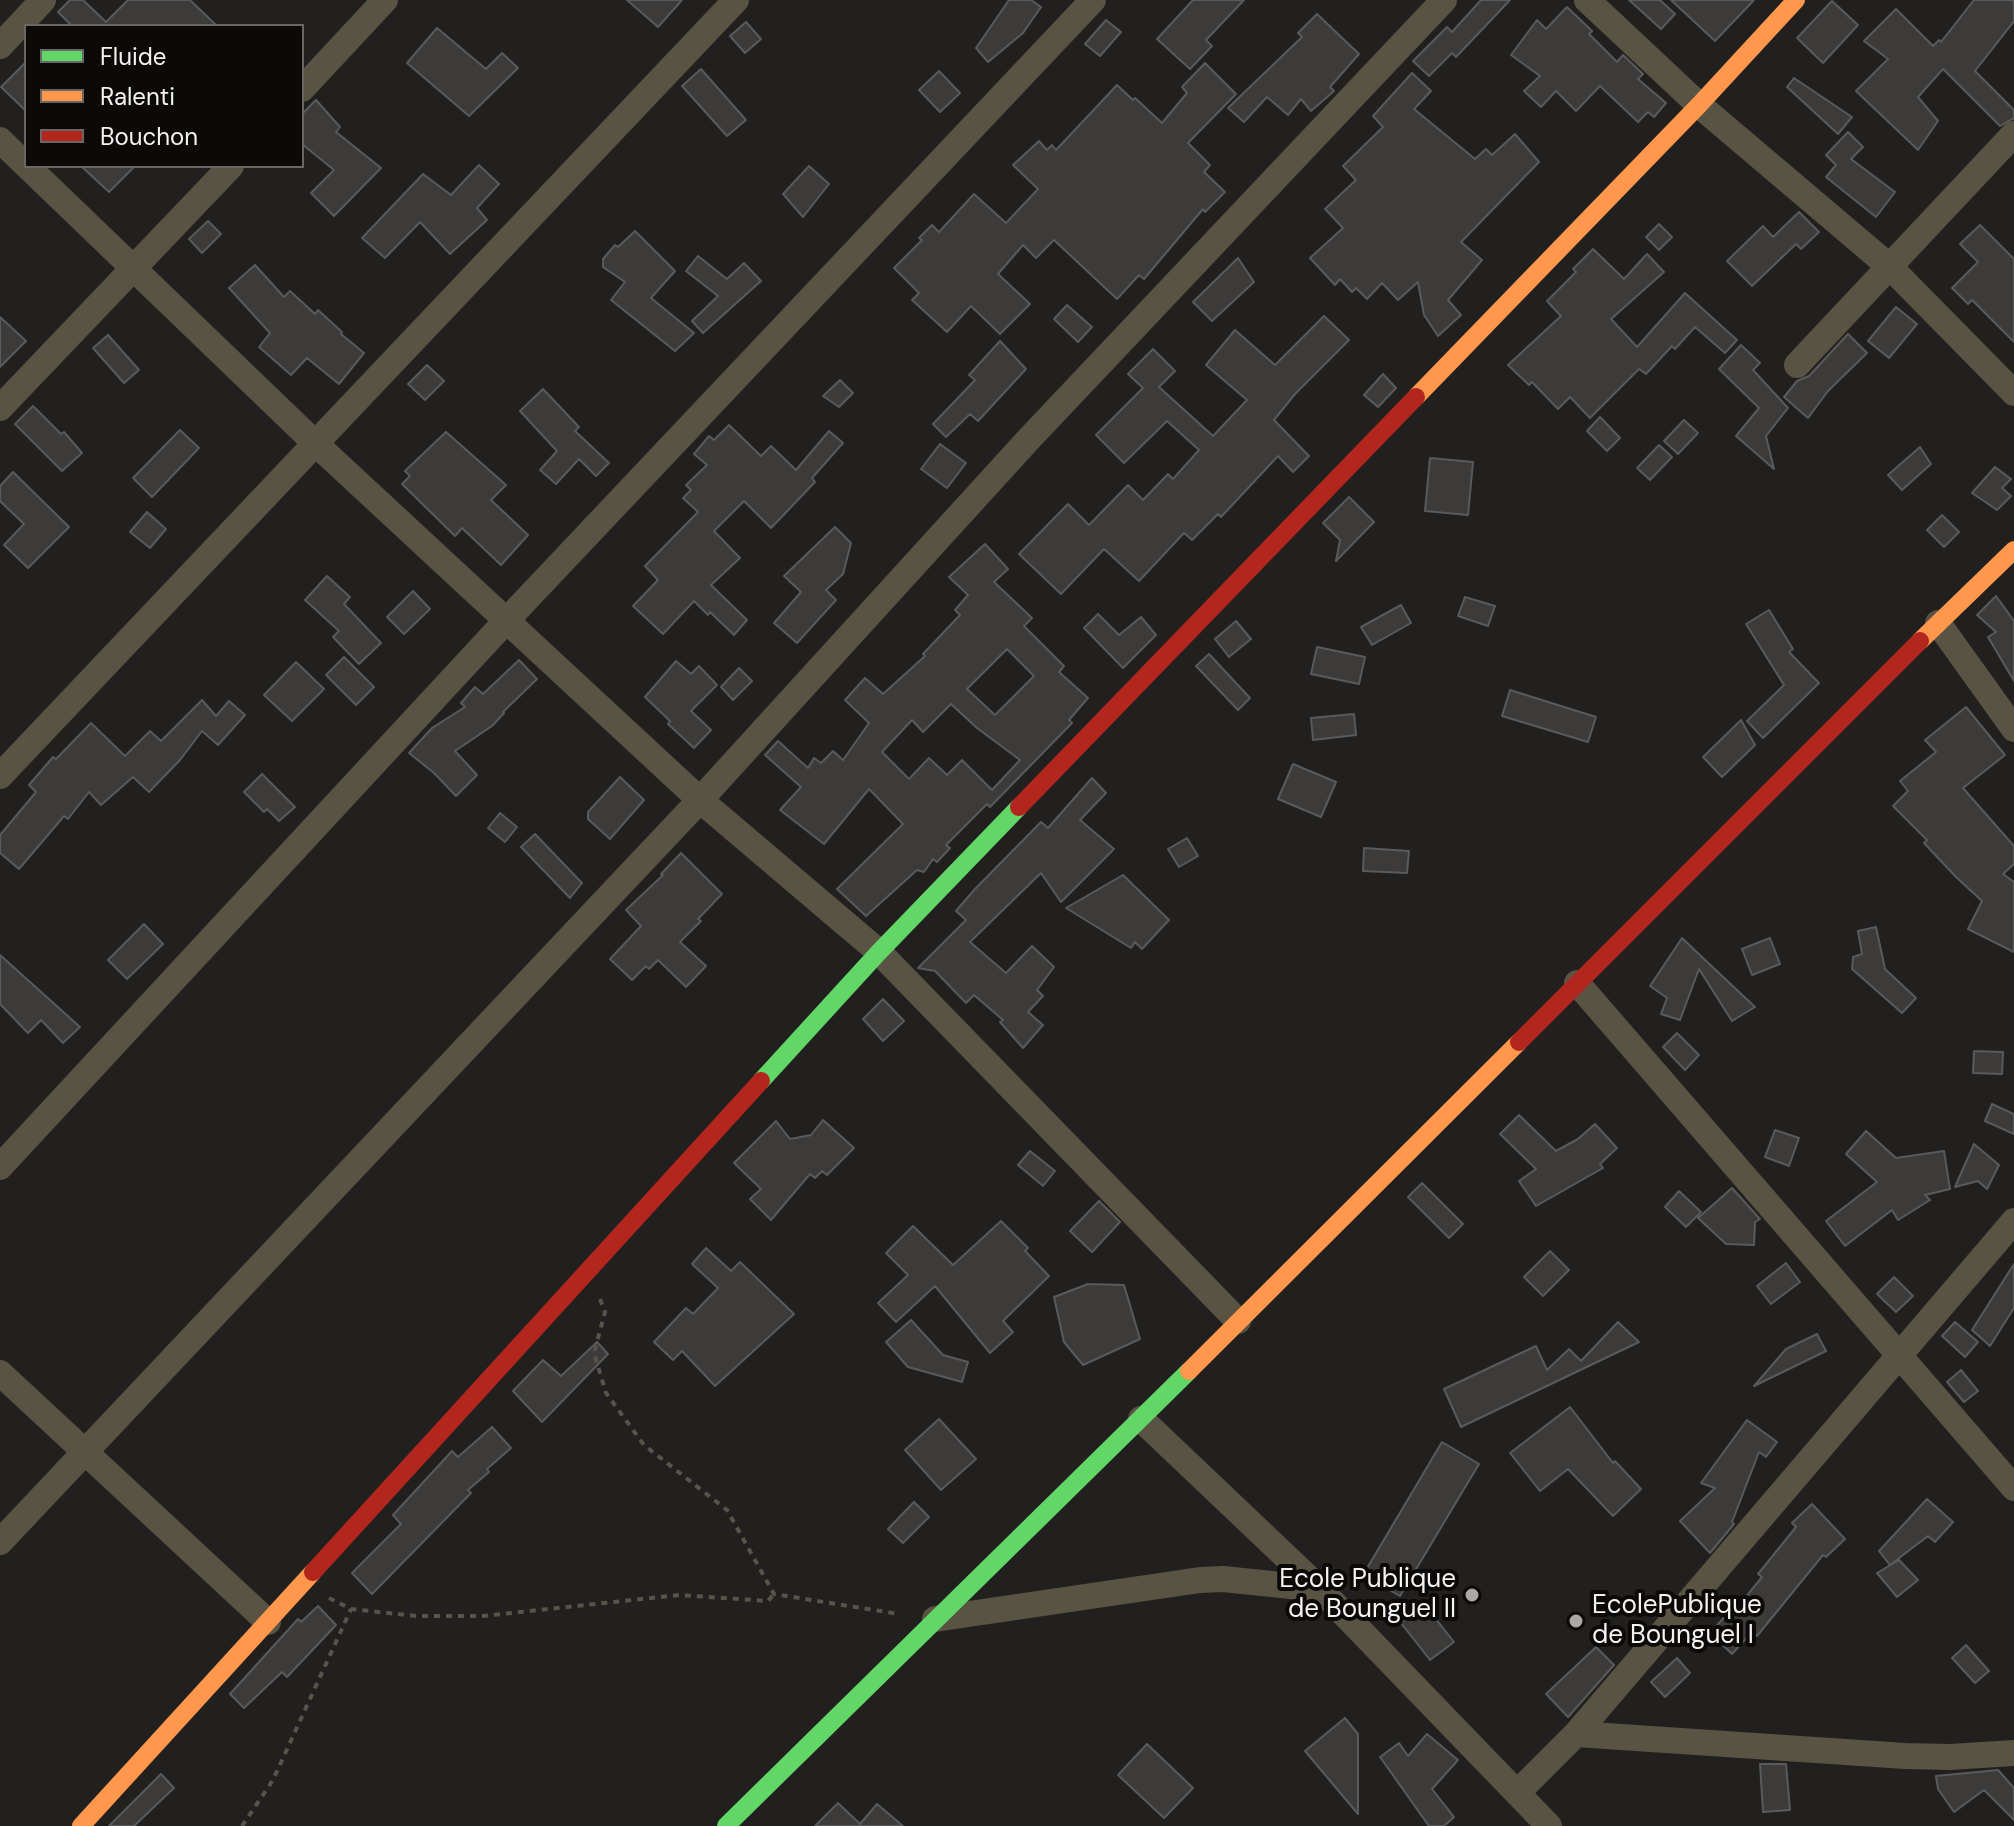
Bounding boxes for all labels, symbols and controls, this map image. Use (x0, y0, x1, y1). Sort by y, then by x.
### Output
legend (24, 24, 304, 168)
text: Fluide (100, 41, 166, 72)
text: Ralenti (100, 81, 175, 112)
text: Bouchon (100, 121, 198, 152)
place label: Ecole Publique de Bounguel II (1279, 1564, 1456, 1626)
marker: Ecole Publique de Bounguel II (1463, 1586, 1481, 1604)
place label: EcolePublique de Bounguel I (1592, 1590, 1762, 1652)
marker: EcolePublique de Bounguel I (1567, 1612, 1585, 1630)

